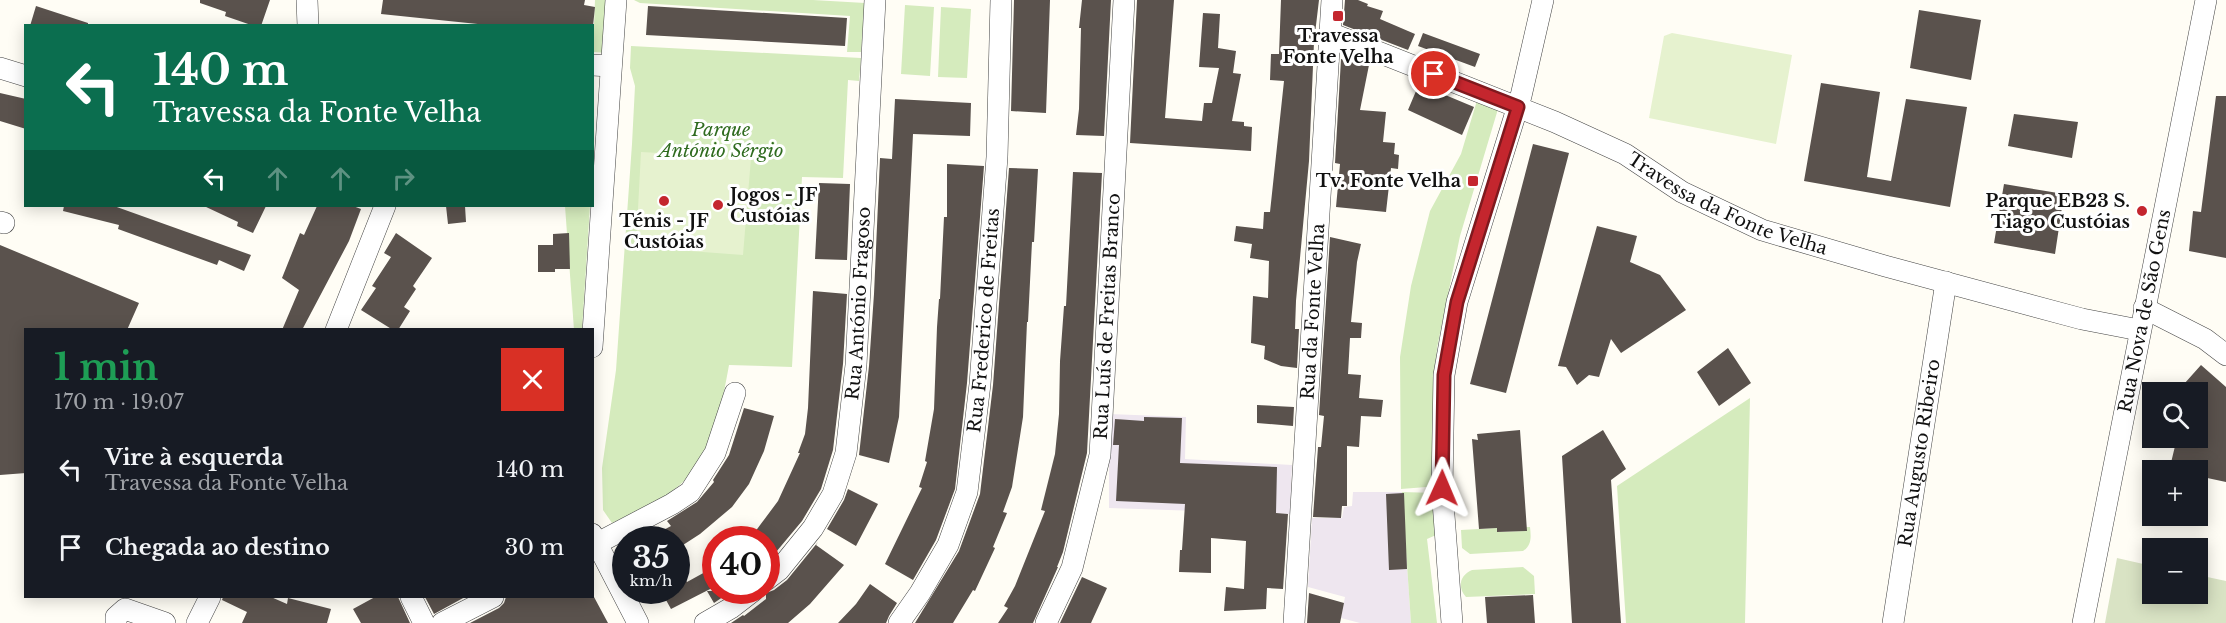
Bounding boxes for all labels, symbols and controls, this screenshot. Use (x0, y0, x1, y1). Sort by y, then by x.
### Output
marker: Travessa Fonte Velha (1331, 9, 1345, 23)
place label: Travessa Fonte Velha (1282, 25, 1394, 68)
text: 140 m (153, 44, 289, 96)
icon: left (54, 48, 132, 126)
pin (1408, 48, 1459, 99)
icon: arrive (1417, 57, 1450, 90)
text: Travessa da Fonte Velha (153, 96, 481, 129)
park label: Parque António Sérgio (657, 119, 783, 162)
street label: Travessa da Fonte Velha (1624, 148, 1830, 260)
icon: left (198, 162, 231, 195)
icon: ahead (261, 162, 294, 195)
icon: ahead (324, 162, 357, 195)
icon: right (387, 162, 420, 195)
place label: Tv. Fonte Velha (1316, 170, 1462, 192)
marker: Tv. Fonte Velha (1466, 174, 1480, 188)
place label: Jogos - JF Custóias (726, 184, 818, 227)
place label: Parque EB23 S. Tiago Custóias (1985, 190, 2130, 233)
street label: Rua Luís de Freitas Branco (1090, 193, 1125, 440)
marker: Ténis - JF Custóias (657, 194, 671, 208)
marker: Jogos - JF Custóias (711, 198, 725, 212)
marker: Parque EB23 S. Tiago Custóias (2135, 204, 2149, 218)
street label: Rua António Fragoso (841, 206, 875, 401)
street label: Rua Frederico de Freitas (963, 207, 1004, 434)
street label: Rua Nova de São Gens (2114, 207, 2175, 415)
place label: Ténis - JF Custóias (619, 210, 709, 253)
street label: Rua da Fonte Velha (1297, 223, 1329, 400)
text: 1 min (54, 345, 158, 390)
button: close (501, 348, 564, 411)
street label: Rua Augusto Ribeiro (1894, 358, 1945, 548)
map controls (2142, 382, 2208, 604)
button: search (2142, 382, 2208, 448)
text: 170 m · 19:07 (54, 390, 183, 414)
text: Vire à esquerda (105, 444, 284, 471)
icon: left (54, 453, 87, 486)
text: 140 m (496, 456, 564, 483)
position arrow (1410, 456, 1474, 520)
button: + (2142, 460, 2208, 526)
text: Travessa da Fonte Velha (105, 471, 348, 495)
speed limit sign: 40 (702, 526, 780, 604)
icon: arrive (54, 531, 87, 564)
text: Chegada ao destino (105, 534, 330, 561)
text: 30 m (505, 534, 564, 561)
button: − (2142, 538, 2208, 604)
text: 35 (633, 539, 669, 576)
text: km/h (630, 571, 672, 590)

